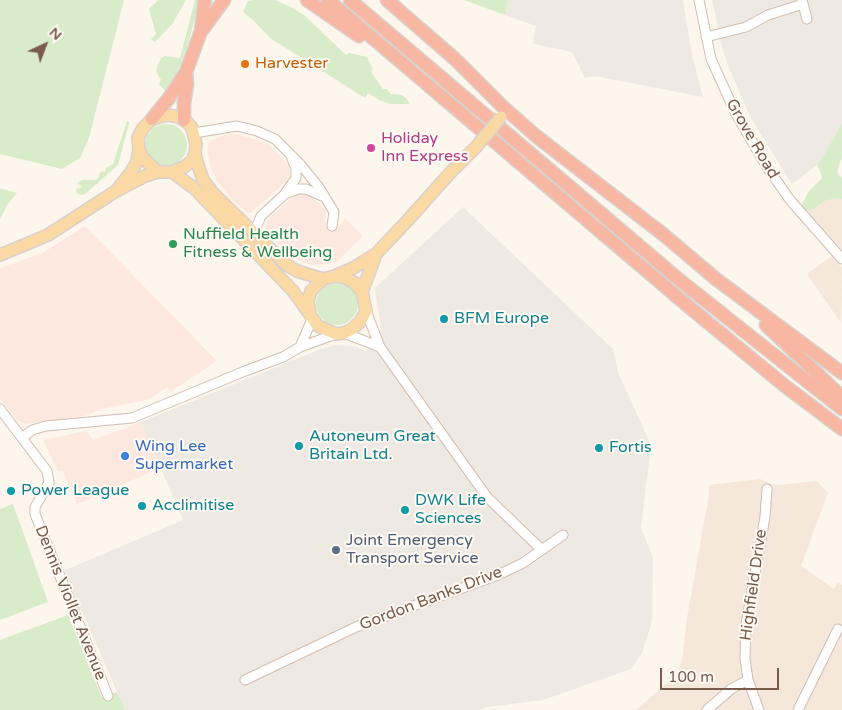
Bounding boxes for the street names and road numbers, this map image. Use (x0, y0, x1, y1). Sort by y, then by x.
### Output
street label: Grove Road (721, 95, 783, 183)
street label: Dennis Viollet Avenue (30, 523, 110, 683)
street label: Highfield Drive (737, 528, 771, 642)
street label: Gordon Banks Drive (357, 563, 505, 635)

